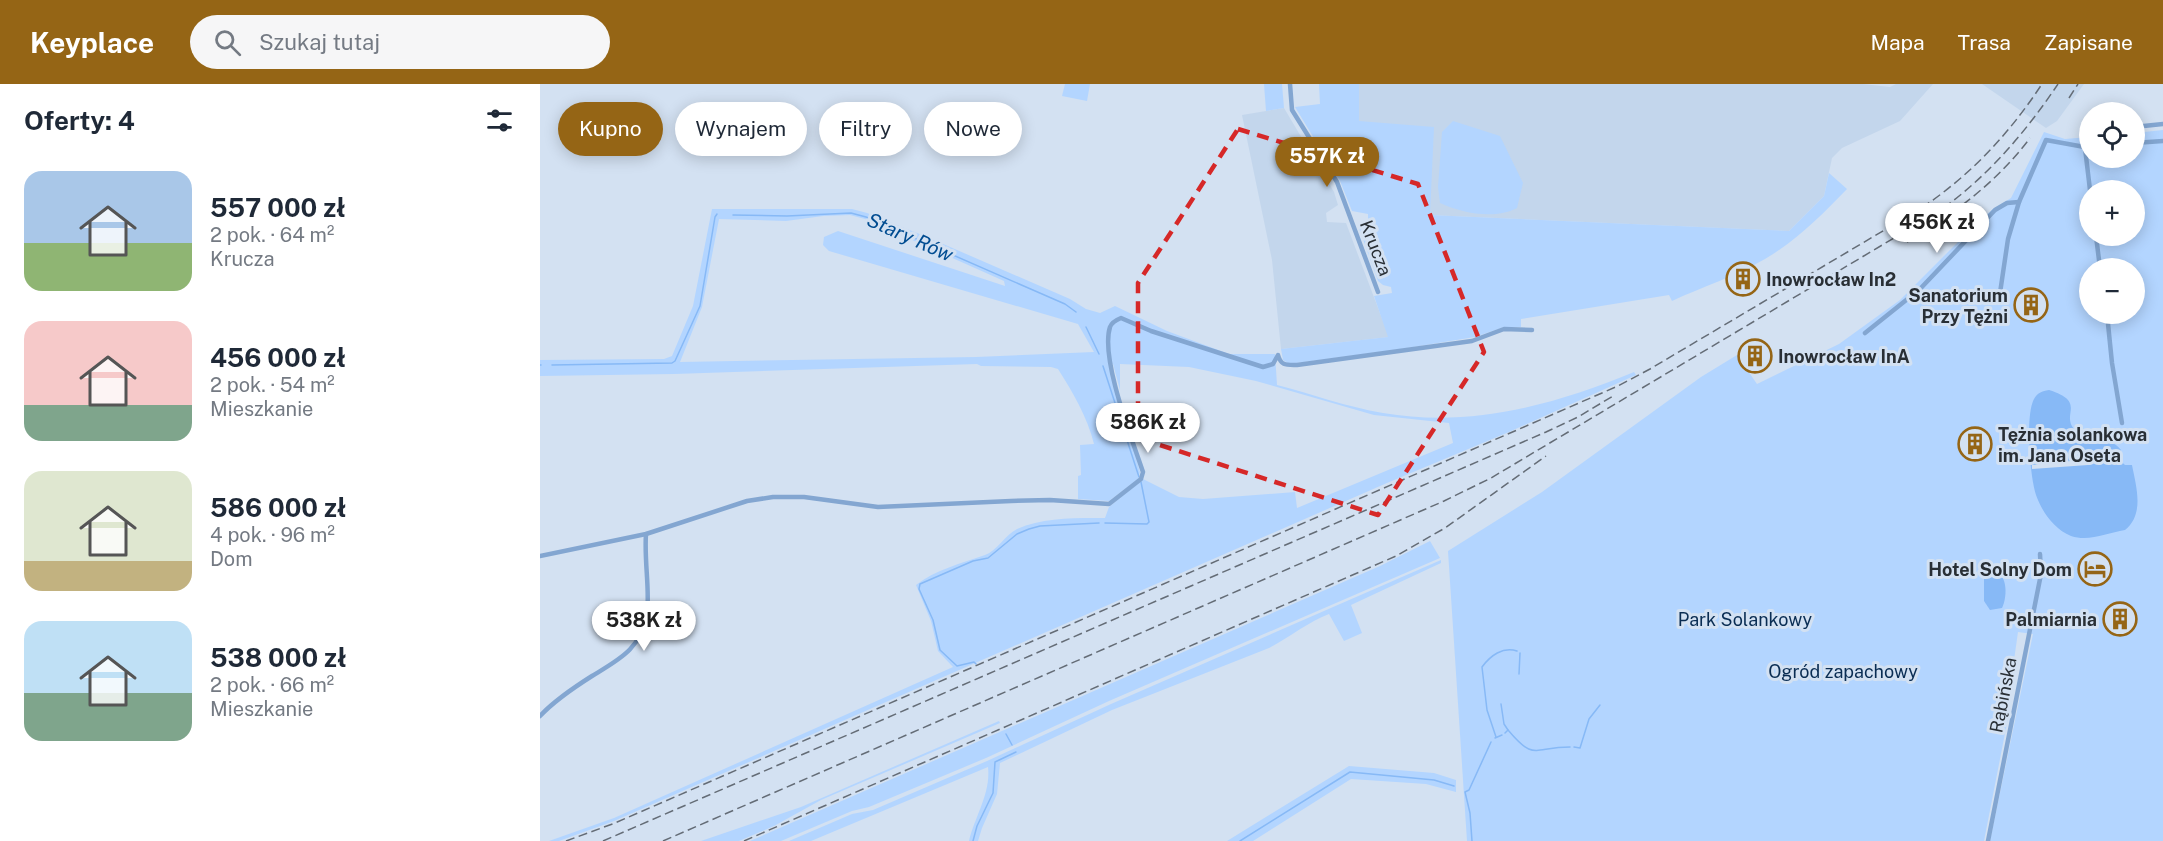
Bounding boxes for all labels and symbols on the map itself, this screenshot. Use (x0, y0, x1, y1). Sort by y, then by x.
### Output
pin: 557K zł (1272, 137, 1382, 188)
pin: 456K zł (1882, 203, 1992, 254)
water label: Stary Rów (863, 207, 958, 267)
street label: Krucza (1356, 217, 1396, 279)
building icon: Inowrocław In2 (1725, 261, 1761, 297)
place label: Inowrocław In2 (1766, 269, 1896, 290)
place label: Sanatorium Przy Tężni (1908, 285, 2008, 327)
building icon: Sanatorium Przy Tężni (2013, 287, 2049, 323)
building icon: Inowrocław InA (1737, 338, 1773, 374)
place label: Inowrocław InA (1778, 346, 1910, 367)
pin: 586K zł (1093, 403, 1203, 454)
place label: Tężnia solankowa im. Jana Oseta (1998, 424, 2147, 466)
building icon: Tężnia solankowa im. Jana Oseta (1957, 426, 1993, 462)
hotel icon: Hotel Solny Dom (2077, 551, 2113, 587)
place label: Hotel Solny Dom (1928, 559, 2072, 580)
pin: 538K zł (589, 601, 699, 652)
building icon: Palmiarnia (2102, 601, 2138, 637)
park label: Park Solankowy (1678, 609, 1813, 630)
place label: Palmiarnia (2005, 609, 2097, 630)
street label: Rąbińska (1985, 655, 2021, 735)
park label: Ogród zapachowy (1768, 661, 1918, 682)

